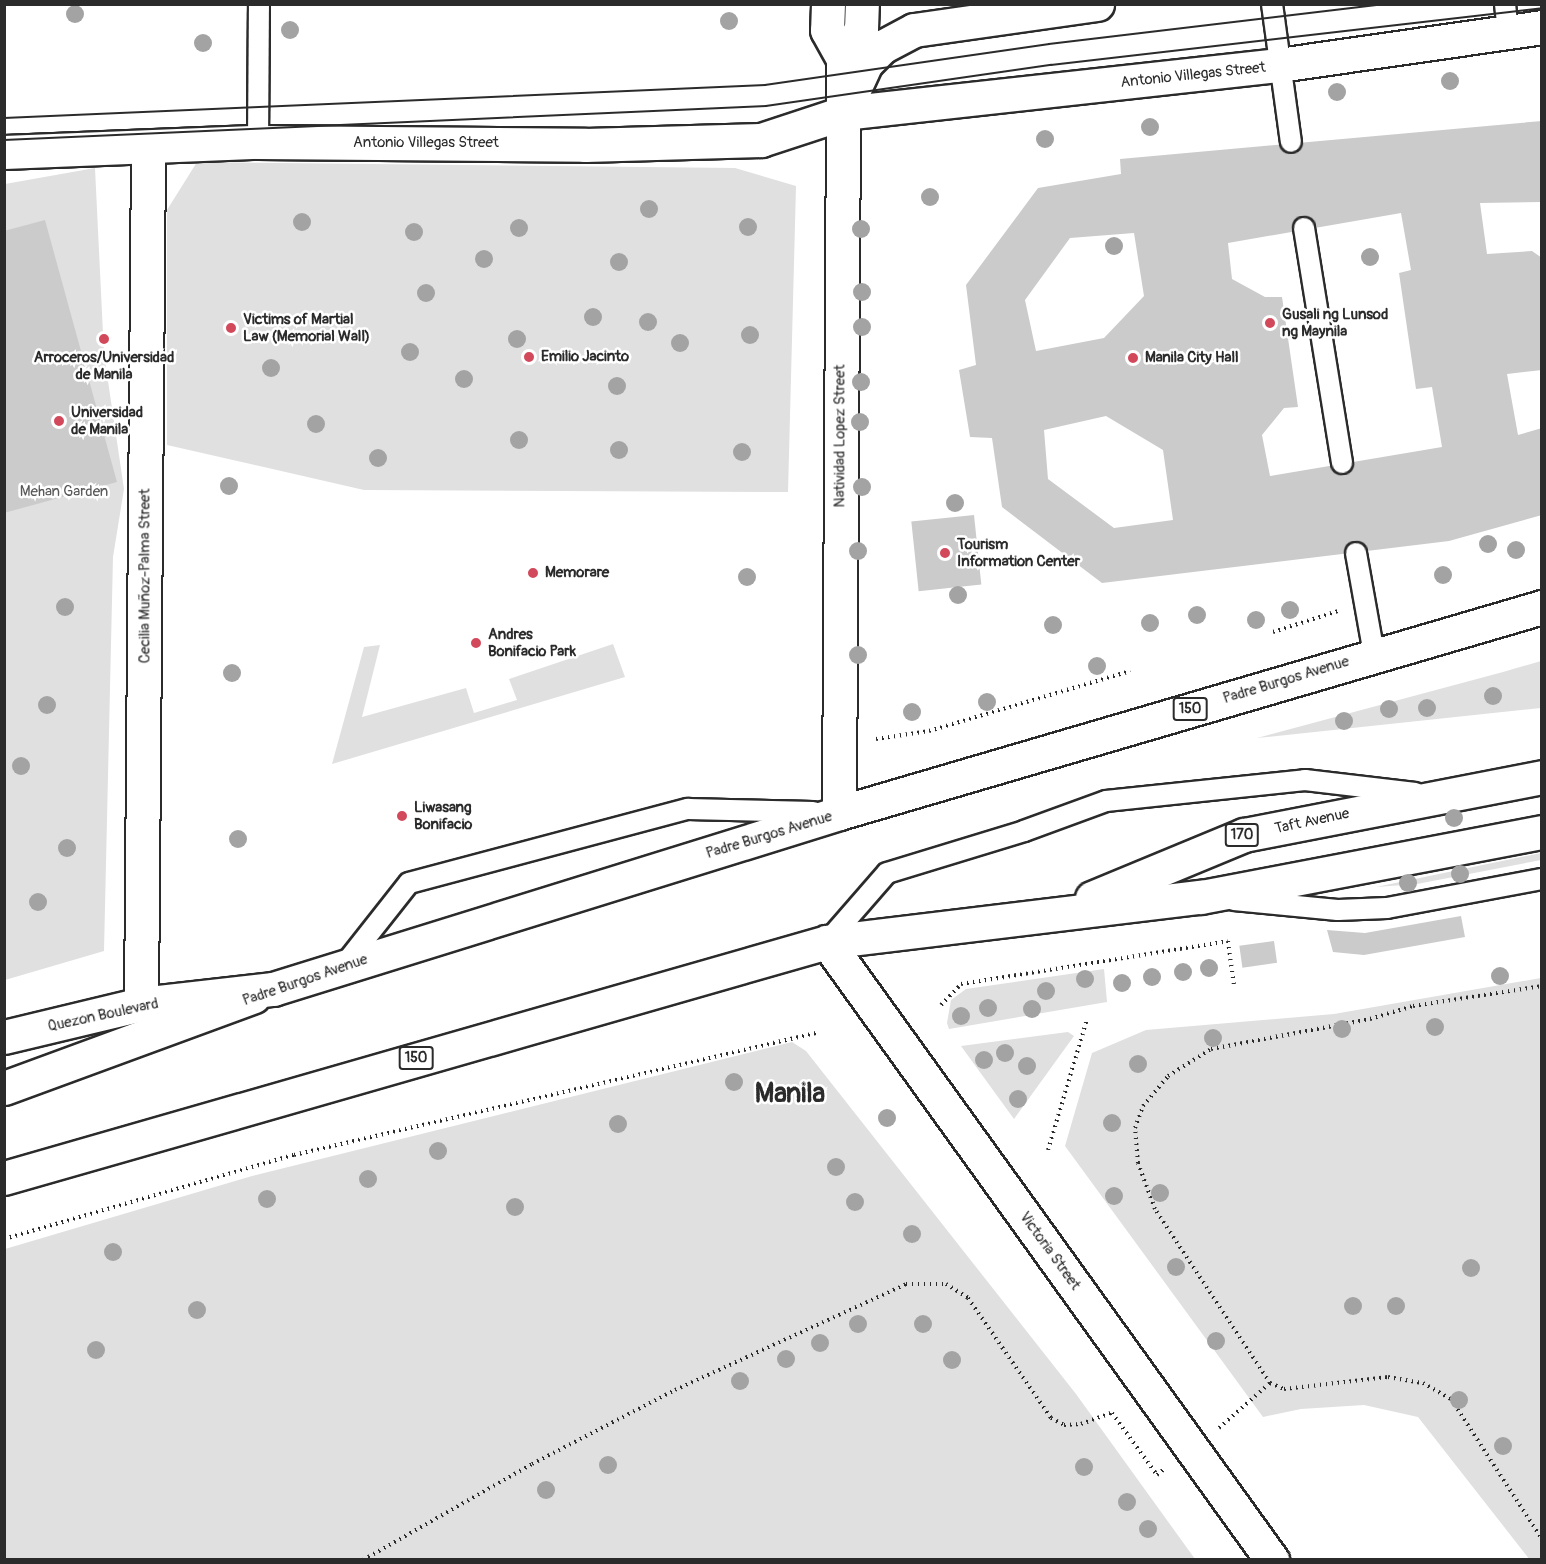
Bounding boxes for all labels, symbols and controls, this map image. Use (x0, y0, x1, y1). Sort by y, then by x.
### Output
street label: Antonio Villegas Street (1120, 58, 1266, 92)
street label: Antonio Villegas Street (353, 134, 499, 152)
place label: Gusali ng Lunsod ng Maynila (1282, 305, 1388, 340)
place label: Victims of Martial Law (Memorial Wall) (243, 310, 370, 345)
marker: Gusali ng Lunsod ng Maynila (1263, 316, 1277, 330)
marker: Victims of Martial Law (Memorial Wall) (224, 321, 238, 335)
marker: Arroceros/Universidad de Manila (97, 332, 111, 346)
place label: Arroceros/Universidad de Manila (34, 348, 174, 383)
place label: Emilio Jacinto (541, 348, 629, 366)
place label: Manila City Hall (1145, 349, 1239, 367)
marker: Emilio Jacinto (522, 350, 536, 364)
marker: Manila City Hall (1126, 351, 1140, 365)
street label: Natividad Lopez Street (831, 364, 849, 508)
place label: Universidad de Manila (71, 403, 143, 438)
marker: Universidad de Manila (52, 414, 66, 428)
park label: Mehan Garden (20, 483, 108, 501)
street label: Cecilia Muñoz-Palma Street (136, 489, 154, 663)
place label: Tourism Information Center (957, 535, 1080, 570)
marker: Tourism Information Center (938, 546, 952, 560)
place label: Memorare (545, 564, 609, 582)
marker: Memorare (526, 566, 540, 580)
place label: Andres Bonifacio Park (488, 625, 576, 660)
marker: Andres Bonifacio Park (469, 636, 483, 650)
street label: Padre Burgos Avenue (1221, 652, 1351, 708)
road number: 150 (1172, 698, 1208, 720)
place label: Liwasang Bonifacio (414, 798, 472, 833)
street label: Taft Avenue (1273, 804, 1351, 838)
street label: Padre Burgos Avenue (704, 807, 834, 863)
marker: Liwasang Bonifacio (395, 809, 409, 823)
road number: 170 (1224, 824, 1260, 846)
street label: Padre Burgos Avenue (240, 950, 370, 1010)
street label: Quezon Boulevard (46, 994, 160, 1036)
road number: 150 (398, 1047, 434, 1069)
district label: Manila (755, 1078, 825, 1110)
street label: Victoria Street (1016, 1208, 1084, 1294)

